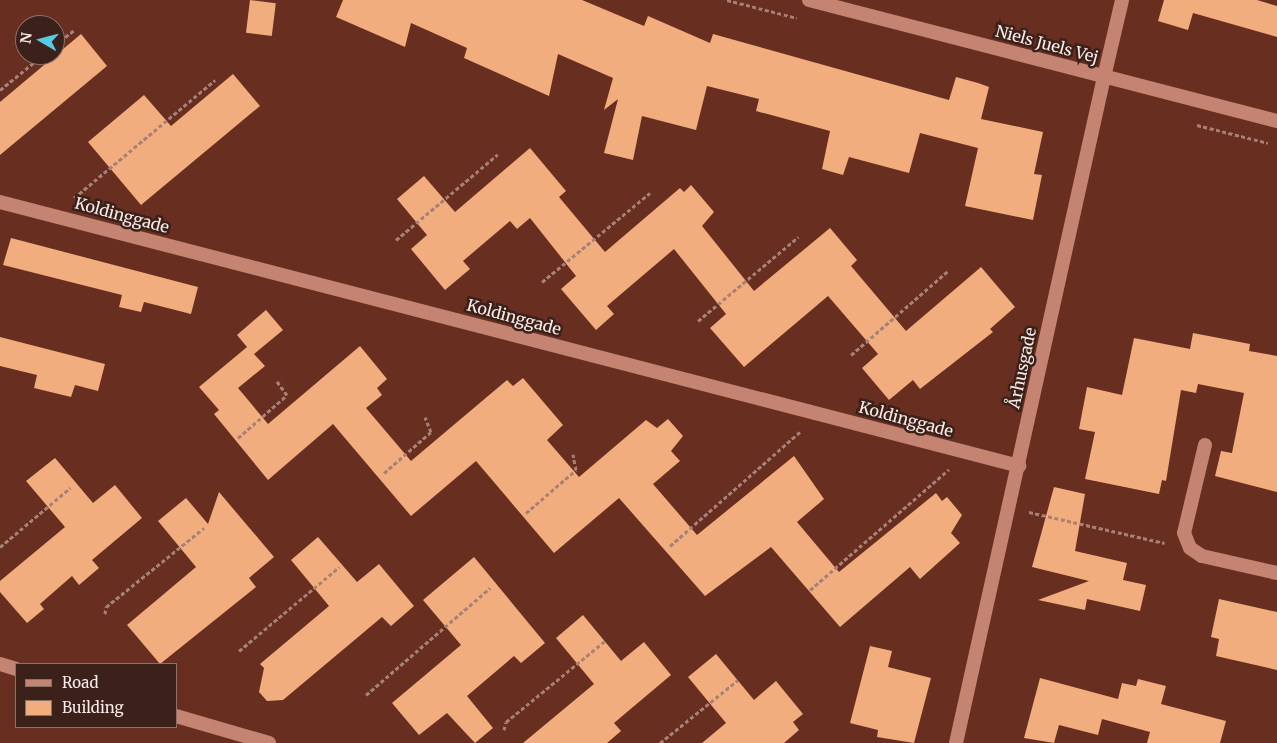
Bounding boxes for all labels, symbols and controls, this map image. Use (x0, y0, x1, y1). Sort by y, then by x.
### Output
north arrow (15, 15, 65, 65)
street label: Niels Juels Vej (993, 21, 1101, 67)
text: N (16, 31, 36, 45)
street label: Koldinggade (73, 193, 171, 237)
street label: Koldinggade (465, 295, 563, 339)
street label: Århusgade (1004, 326, 1040, 410)
street label: Koldinggade (857, 397, 955, 441)
legend (15, 663, 178, 728)
text: Road (62, 673, 98, 692)
text: Building (62, 698, 124, 717)

